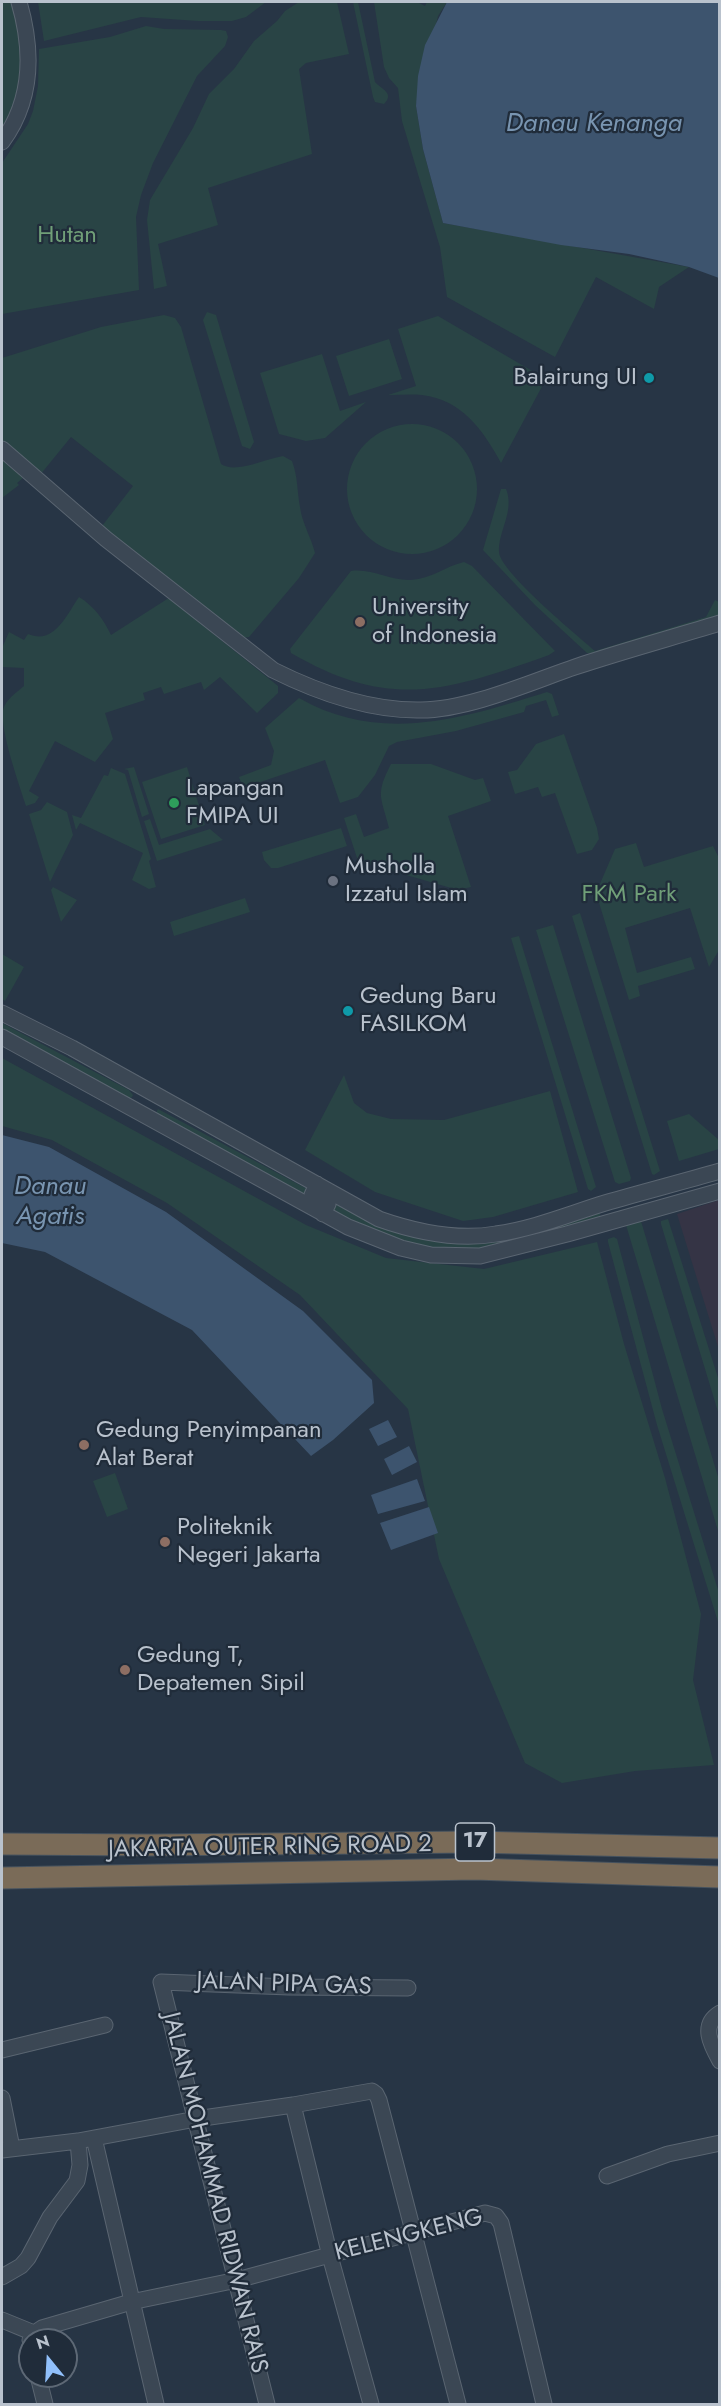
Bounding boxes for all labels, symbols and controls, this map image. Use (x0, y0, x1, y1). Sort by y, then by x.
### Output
water label: Danau Kenanga (506, 109, 682, 141)
park label: Hutan (37, 222, 97, 250)
place label: Balairung UI (514, 364, 637, 392)
marker: Balairung UI (642, 371, 656, 385)
place label: University of Indonesia (372, 594, 497, 650)
marker: University of Indonesia (353, 615, 367, 629)
place label: Lapangan FMIPA UI (186, 775, 284, 831)
marker: Lapangan FMIPA UI (167, 796, 181, 810)
place label: Musholla Izzatul Islam (345, 853, 468, 909)
marker: Musholla Izzatul Islam (326, 874, 340, 888)
park label: FKM Park (582, 881, 676, 909)
place label: Gedung Baru FASILKOM (360, 983, 496, 1039)
marker: Gedung Baru FASILKOM (341, 1004, 355, 1018)
water label: Danau Agatis (14, 1172, 86, 1234)
place label: Gedung Penyimpanan Alat Berat (96, 1417, 321, 1473)
marker: Gedung Penyimpanan Alat Berat (77, 1438, 91, 1452)
place label: Politeknik Negeri Jakarta (177, 1514, 321, 1570)
marker: Politeknik Negeri Jakarta (158, 1535, 172, 1549)
place label: Gedung T, Depatemen Sipil (137, 1642, 305, 1698)
marker: Gedung T, Depatemen Sipil (118, 1663, 132, 1677)
road number: 17 (456, 1823, 494, 1861)
street label: JAKARTA OUTER RING ROAD 2 (108, 1831, 432, 1865)
street label: JALAN PIPA GAS (196, 1968, 372, 2002)
street label: JALAN MOHAMMAD RIDWAN RAIS (155, 2010, 273, 2376)
street label: KELENGKENG (332, 2204, 486, 2268)
north arrow (18, 2328, 78, 2388)
text: N (33, 2329, 53, 2355)

